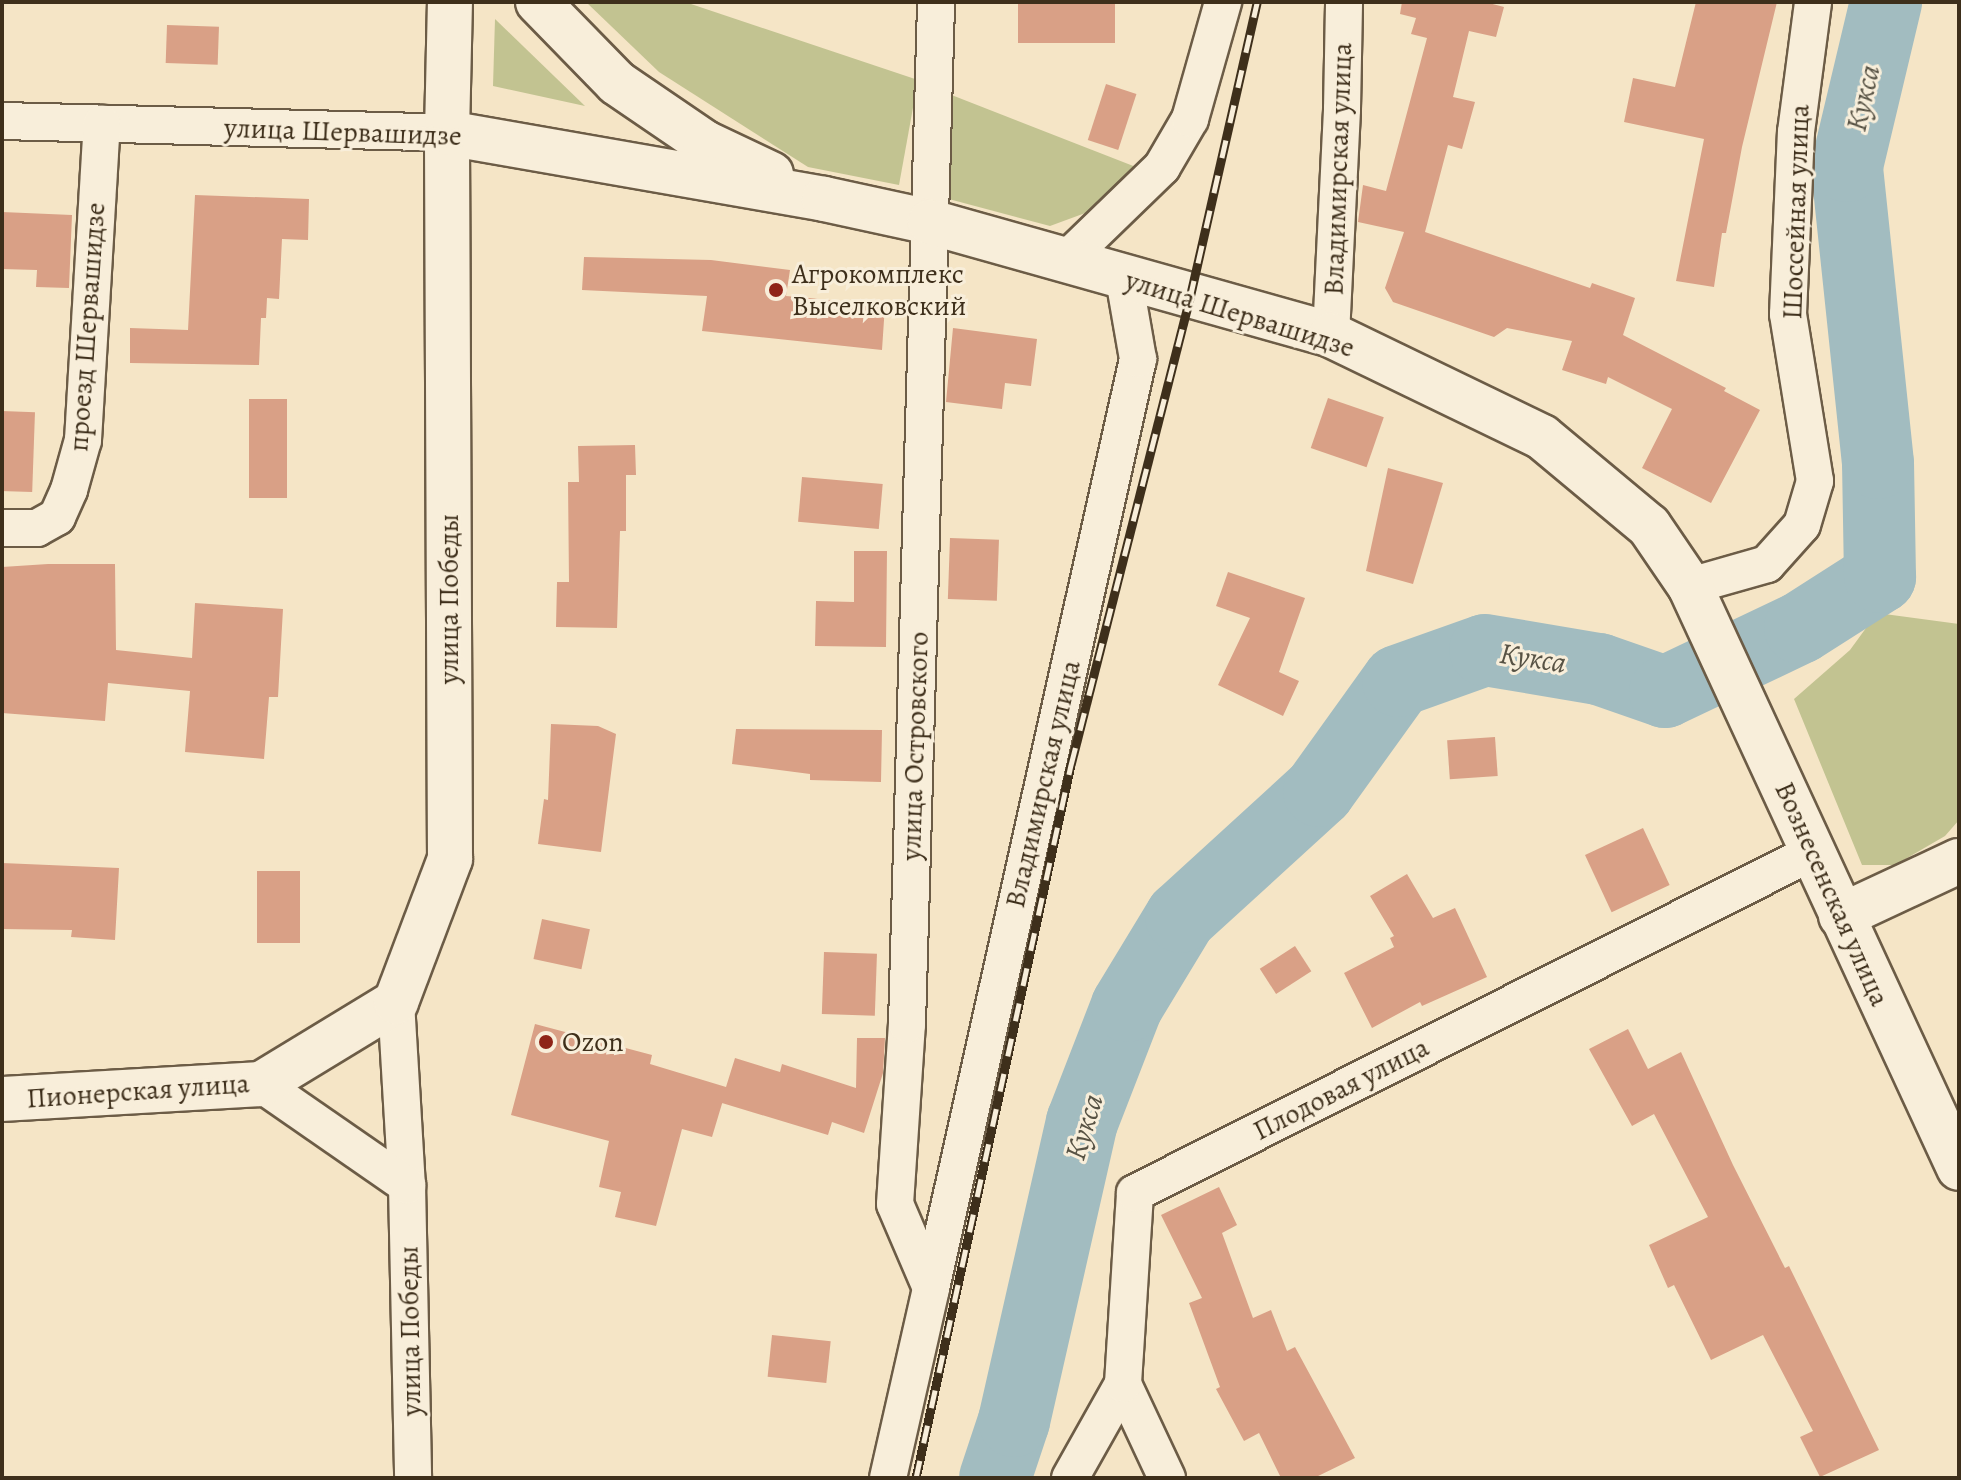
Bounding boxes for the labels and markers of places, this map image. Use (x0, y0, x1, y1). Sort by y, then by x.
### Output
place label: Агрокомплекс Выселковский (792, 257, 966, 323)
marker: Агрокомплекс Выселковский (767, 281, 785, 299)
place label: Ozon (562, 1025, 624, 1059)
marker: Ozon (537, 1033, 555, 1051)

